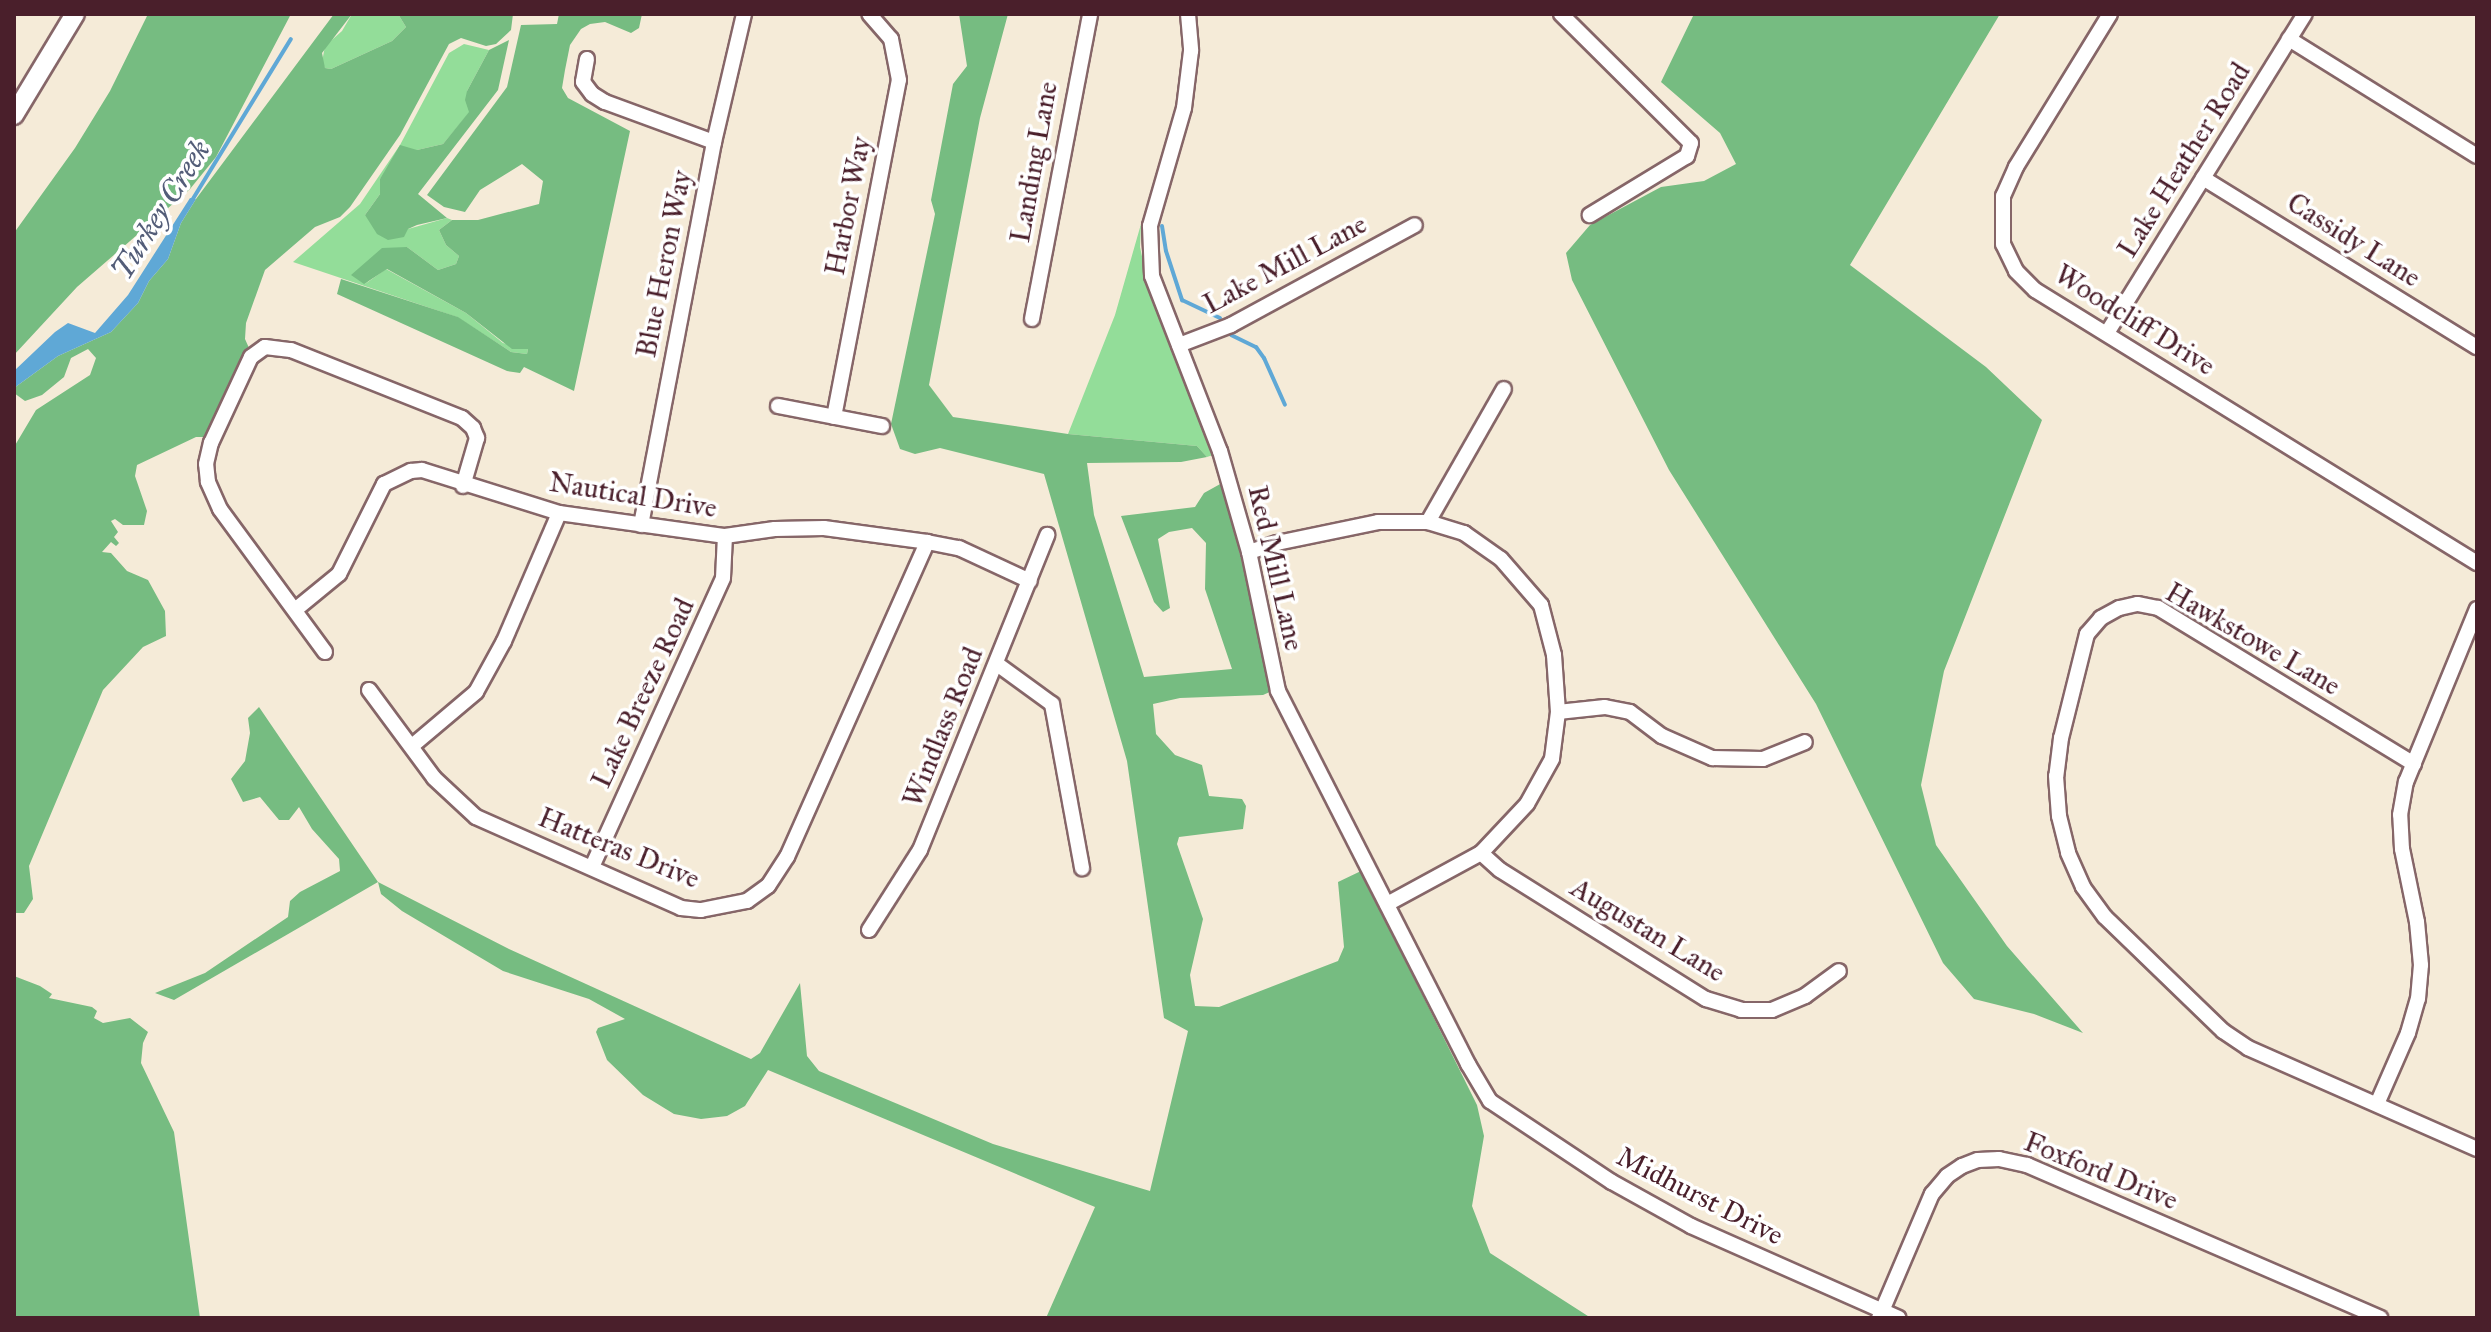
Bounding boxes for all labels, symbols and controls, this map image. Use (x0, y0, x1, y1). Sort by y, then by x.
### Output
street label: Lake Heather Road (2110, 56, 2258, 264)
street label: Landing Lane (1003, 79, 1065, 245)
water label: Turkey Creek (104, 134, 218, 286)
street label: Harbor Way (818, 134, 878, 278)
street label: Blue Heron Way (629, 168, 699, 360)
street label: Cassidy Lane (2281, 186, 2427, 294)
street label: Lake Mill Lane (1198, 207, 1372, 321)
street label: Woodcliff Drive (2049, 257, 2221, 383)
street label: Nautical Drive (547, 465, 719, 525)
street label: Red Mill Lane (1241, 482, 1311, 654)
street label: Hawkstowe Lane (2160, 575, 2346, 703)
street label: Lake Breeze Road (584, 593, 702, 793)
street label: Windlass Road (896, 642, 990, 812)
street label: Hatteras Drive (534, 800, 704, 896)
street label: Augustan Lane (1565, 871, 1731, 989)
street label: Foxford Drive (2019, 1125, 2183, 1217)
street label: Midhurst Drive (1611, 1140, 1789, 1252)

